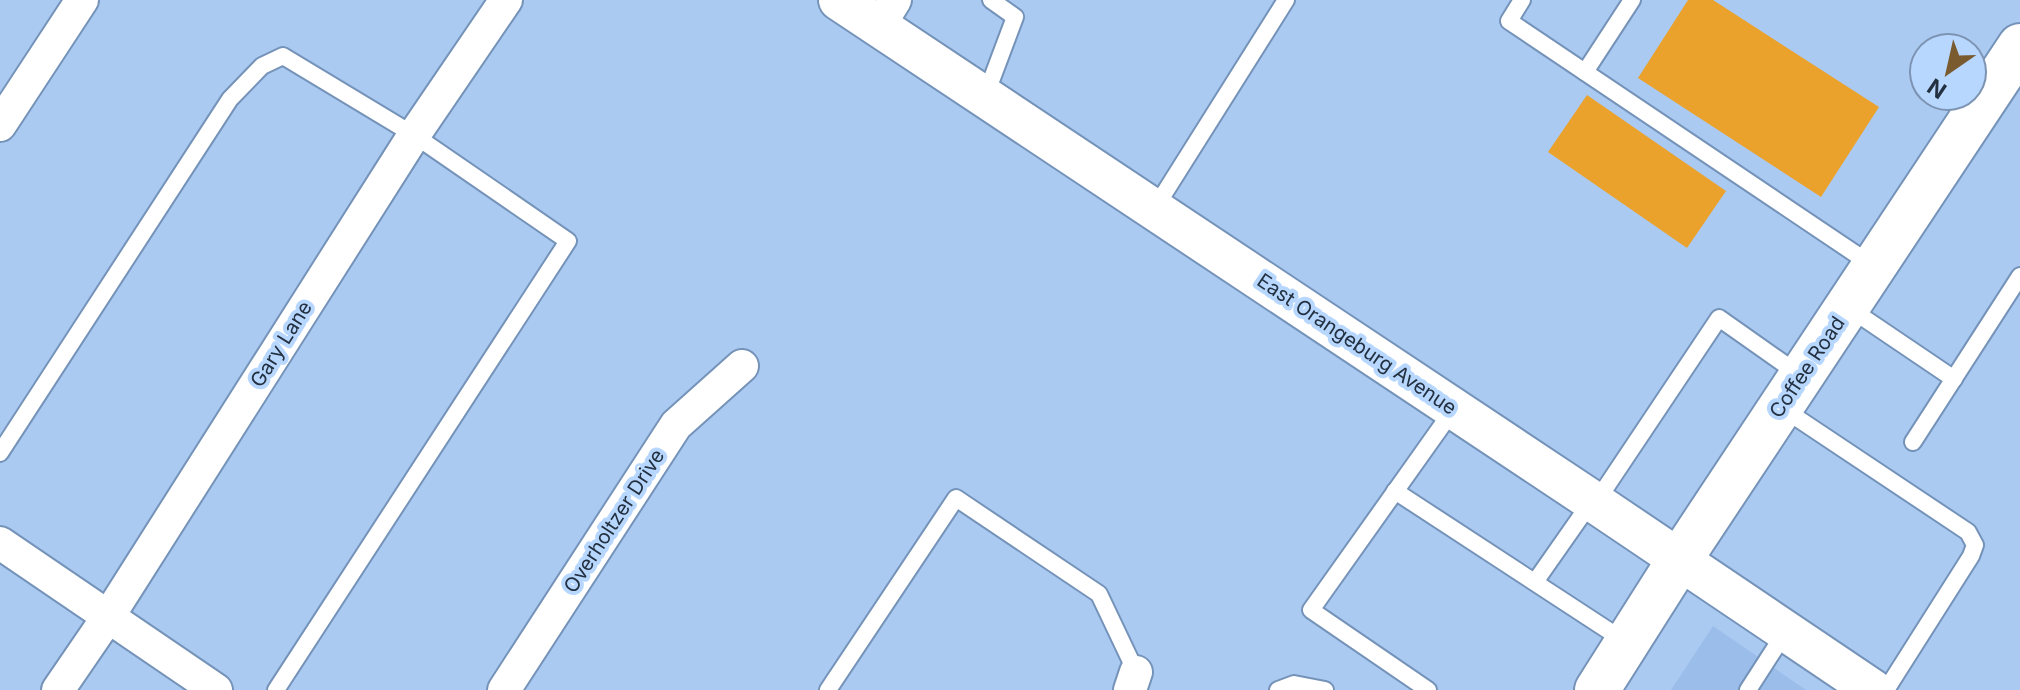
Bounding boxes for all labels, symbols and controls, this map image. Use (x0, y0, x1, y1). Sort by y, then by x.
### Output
north arrow (1908, 32, 1988, 112)
text: N (1923, 73, 1951, 104)
street label: East Orangeburg Avenue (1253, 268, 1461, 420)
street label: Gary Lane (245, 297, 317, 391)
street label: Coffee Road (1764, 312, 1850, 422)
street label: Overholtzer Drive (559, 445, 669, 597)

